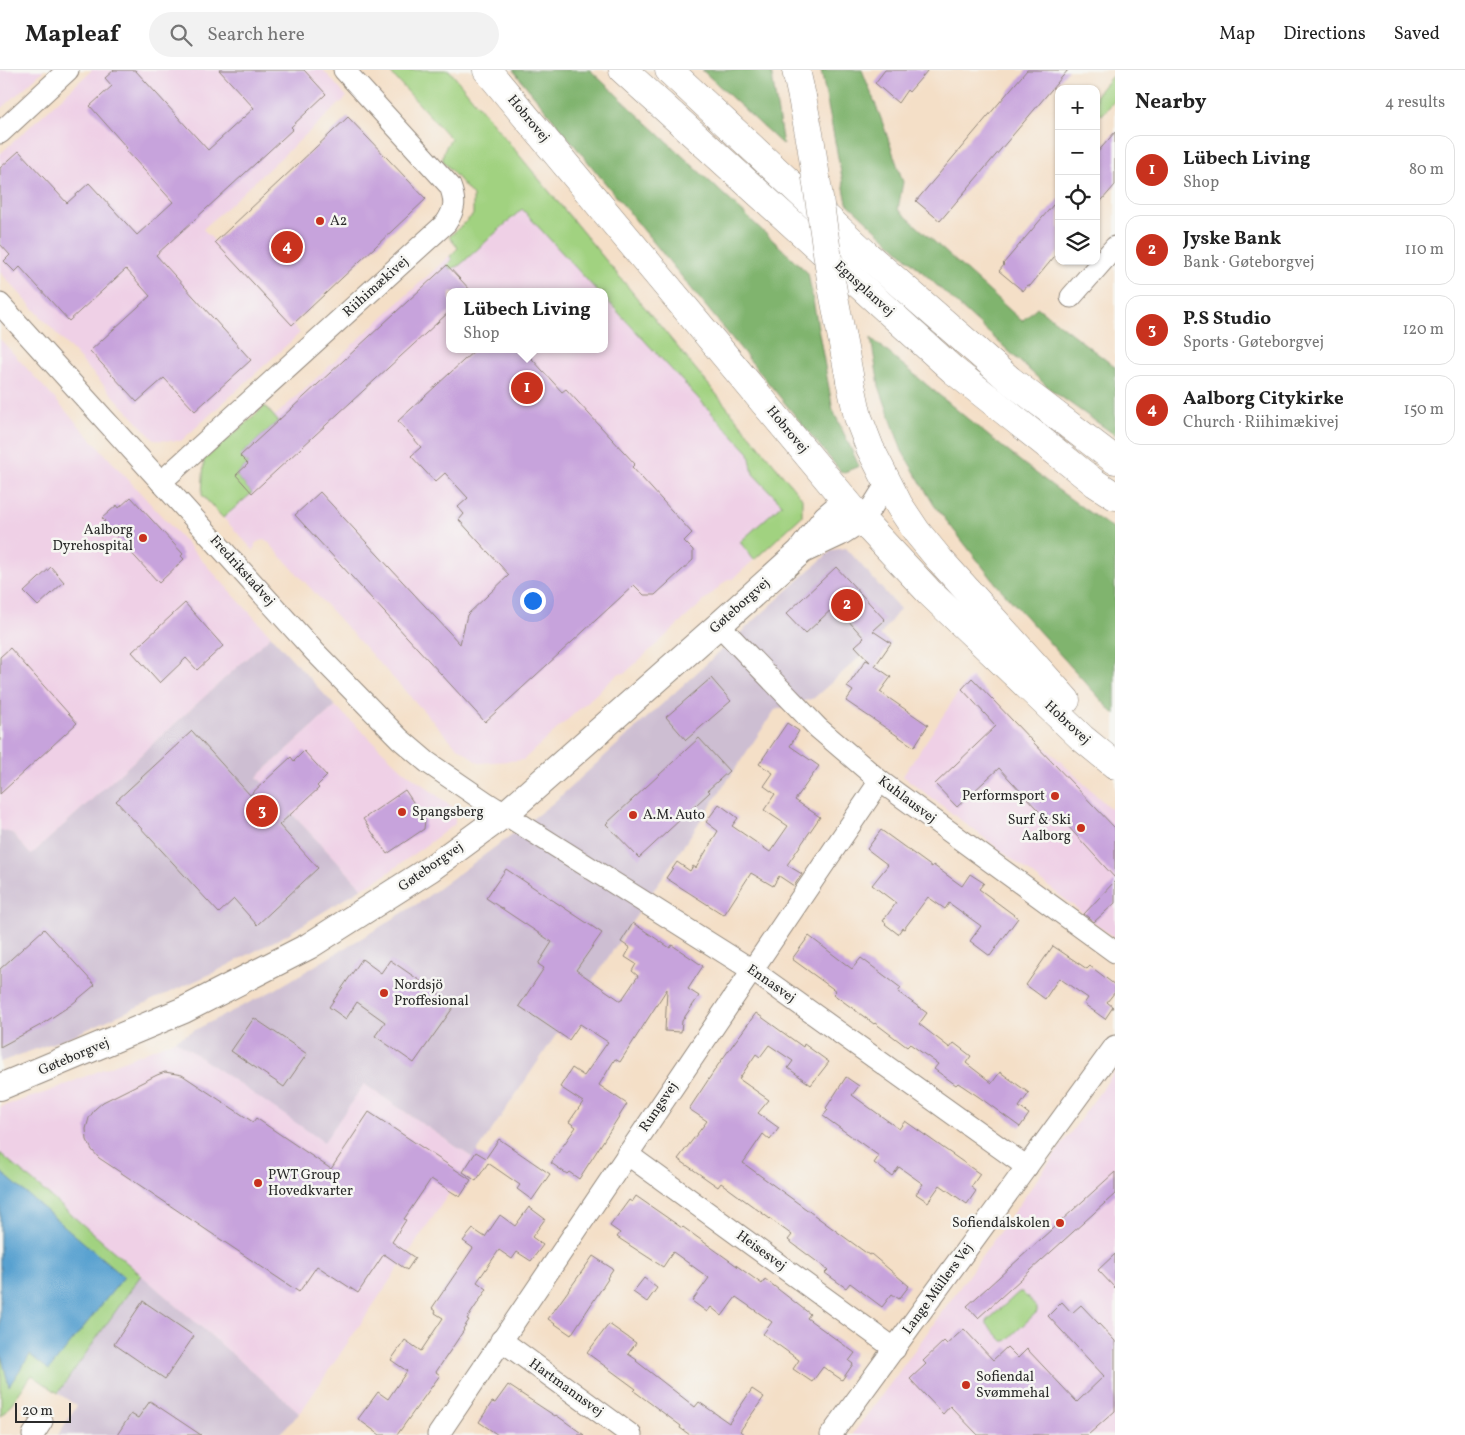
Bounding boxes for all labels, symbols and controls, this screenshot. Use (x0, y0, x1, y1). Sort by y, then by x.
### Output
search box (149, 12, 499, 57)
text: Mapleaf (25, 18, 119, 52)
icon: search (167, 21, 195, 49)
text: Search here (207, 22, 305, 48)
text: Map (1219, 22, 1255, 47)
text: Directions (1283, 22, 1366, 47)
text: Saved (1394, 22, 1440, 47)
map controls (1055, 85, 1100, 265)
button: + (1055, 85, 1100, 130)
text: Nearby (1135, 88, 1206, 117)
street label: Hobrovej (503, 91, 553, 147)
text: 4 results (1385, 92, 1445, 114)
button: − (1055, 130, 1100, 175)
text: Lübech Living (1183, 146, 1310, 172)
text: 1 (1149, 159, 1155, 181)
text: 80 m (1409, 159, 1444, 181)
text: Shop (1183, 172, 1219, 194)
button: locate (1055, 175, 1100, 220)
place label: A2 (330, 212, 347, 231)
marker: A2 (314, 215, 326, 227)
button: layers (1055, 220, 1100, 265)
text: Jyske Bank (1183, 226, 1281, 252)
pin: 4 (271, 228, 303, 266)
text: 2 (1148, 239, 1156, 261)
text: 110 m (1405, 239, 1444, 261)
street label: Riihimækivej (339, 252, 413, 322)
text: Bank · Gøteborgvej (1183, 252, 1315, 274)
street label: Egnsplanvej (830, 257, 898, 321)
popup (446, 288, 608, 353)
text: Lübech Living (463, 297, 591, 323)
text: P.S Studio (1183, 306, 1271, 332)
text: 3 (1148, 319, 1156, 341)
text: 120 m (1402, 319, 1444, 341)
text: Shop (463, 323, 499, 345)
text: Sports · Gøteborgvej (1183, 332, 1324, 354)
pin: 1 (511, 369, 543, 407)
text: Aalborg Citykirke (1183, 386, 1344, 412)
text: 4 (1147, 399, 1157, 421)
text: 150 m (1403, 399, 1444, 421)
street label: Hobrovej (762, 402, 812, 458)
text: Church · Riihimækivej (1183, 412, 1339, 434)
place label: Aalborg Dyrehospital (53, 521, 133, 556)
marker: Aalborg Dyrehospital (137, 532, 149, 544)
street label: Fredrikstadvej (205, 532, 279, 610)
street label: Gøteborgvej (706, 574, 774, 638)
pin: 2 (831, 586, 863, 624)
your location (520, 588, 546, 614)
street label: Hobrovej (1040, 697, 1094, 749)
street label: Kuhlausvej (874, 772, 940, 828)
place label: Performsport (962, 787, 1045, 806)
marker: Performsport (1049, 790, 1061, 802)
pin: 3 (246, 792, 278, 830)
place label: Spangsberg (412, 803, 484, 822)
marker: Spangsberg (396, 806, 408, 818)
place label: A.M. Auto (643, 806, 705, 825)
marker: A.M. Auto (627, 809, 639, 821)
place label: Surf & Ski Aalborg (1008, 811, 1071, 846)
marker: Surf & Ski Aalborg (1075, 822, 1087, 834)
street label: Gøteborgvej (395, 838, 467, 896)
street label: Ennasvej (743, 960, 799, 1008)
place label: Nordsjö Proffesional (394, 976, 469, 1011)
marker: Nordsjö Proffesional (378, 987, 390, 999)
street label: Gøteborgvej (36, 1034, 112, 1080)
street label: Rungsvej (635, 1078, 683, 1136)
place label: PWT Group Hovedkvarter (268, 1166, 353, 1201)
marker: PWT Group Hovedkvarter (252, 1177, 264, 1189)
place label: Sofiendalskolen (952, 1214, 1050, 1233)
marker: Sofiendalskolen (1054, 1217, 1066, 1229)
street label: Heisesvej (732, 1226, 790, 1276)
street label: Lange Müllers Vej (898, 1240, 978, 1338)
street label: Hartmannsvej (525, 1354, 607, 1422)
place label: Sofiendal Svømmehal (976, 1368, 1049, 1403)
marker: Sofiendal Svømmehal (960, 1379, 972, 1391)
scale bar (15, 1400, 71, 1423)
text: 20 m (22, 1402, 53, 1421)

